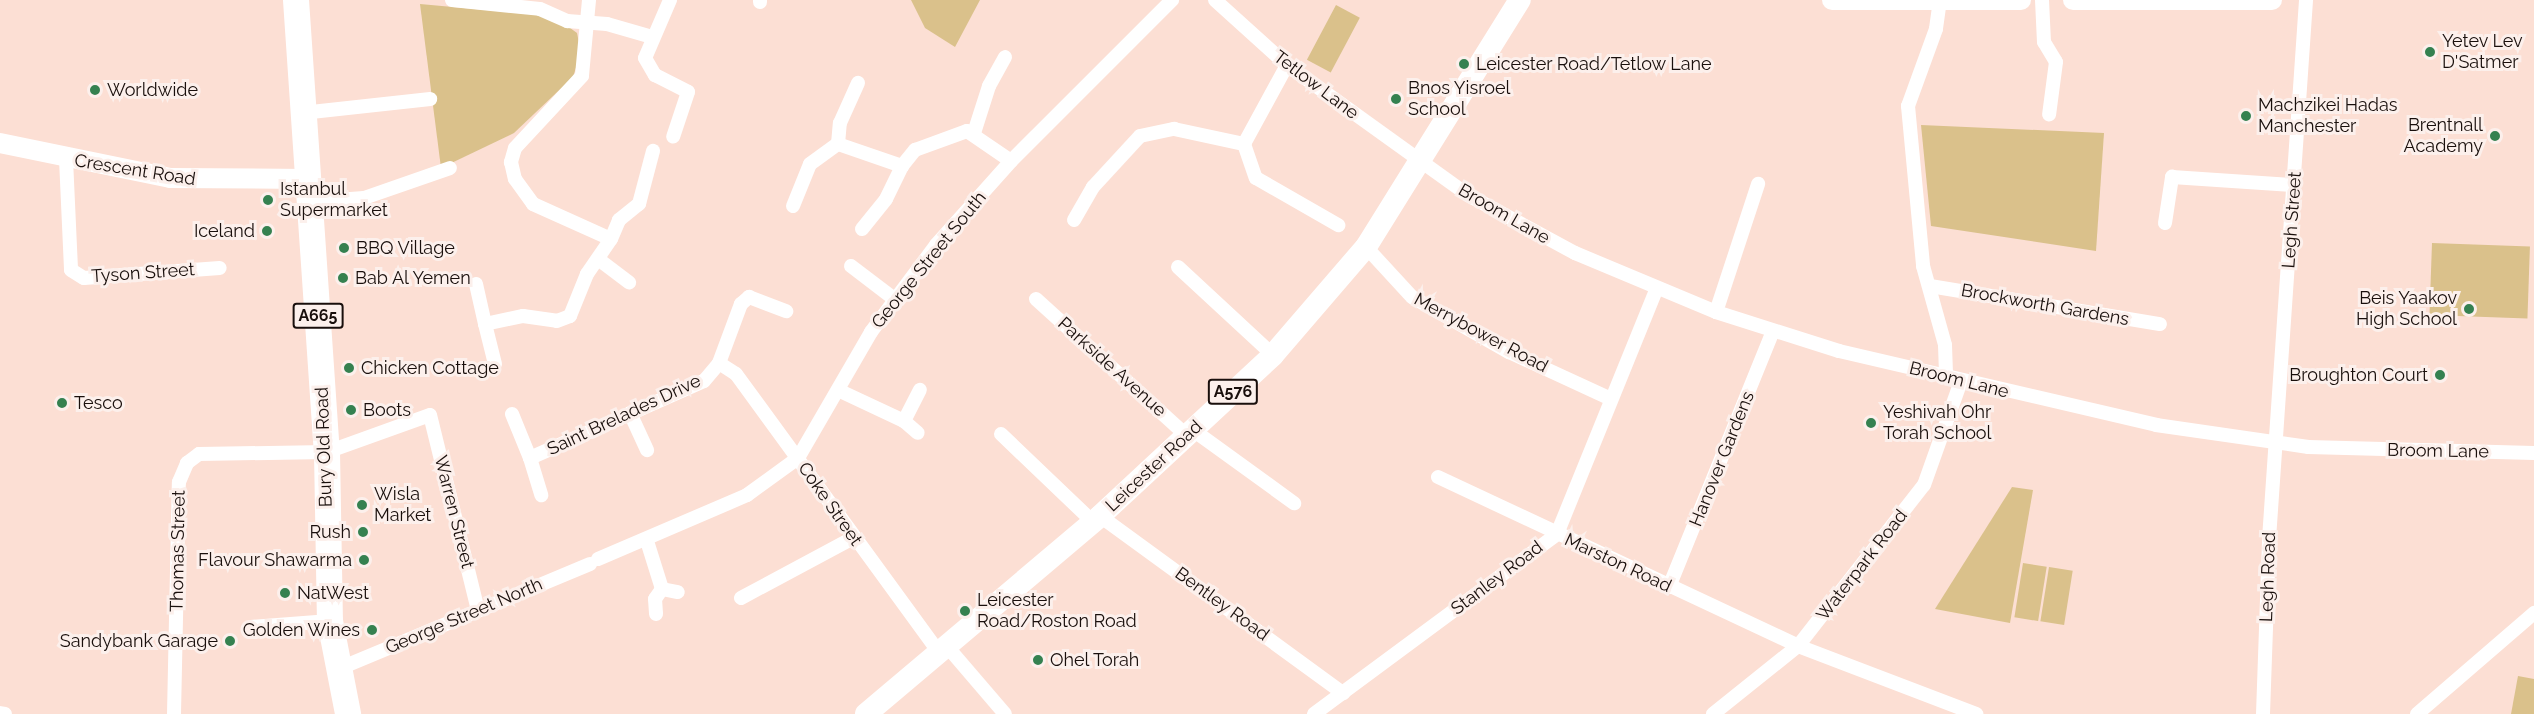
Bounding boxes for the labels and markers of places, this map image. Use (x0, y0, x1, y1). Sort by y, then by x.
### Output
place label: Yetev Lev D'Satmer (2442, 31, 2523, 74)
marker: Yetev Lev D'Satmer (2423, 45, 2437, 59)
place label: Leicester Road/Tetlow Lane (1476, 53, 1713, 75)
marker: Leicester Road/Tetlow Lane (1457, 57, 1471, 71)
place label: Bnos Yisroel School (1408, 78, 1511, 121)
place label: Worldwide (107, 79, 198, 101)
marker: Worldwide (88, 83, 102, 97)
marker: Bnos Yisroel School (1389, 92, 1403, 106)
place label: Machzikei Hadas Manchester (2258, 95, 2397, 138)
marker: Machzikei Hadas Manchester (2239, 109, 2253, 123)
place label: Brentnall Academy (2404, 115, 2483, 158)
marker: Brentnall Academy (2488, 129, 2502, 143)
place label: Istanbul Supermarket (280, 179, 388, 222)
marker: Istanbul Supermarket (261, 193, 275, 207)
place label: Iceland (194, 220, 255, 242)
marker: Iceland (260, 224, 274, 238)
place label: BBQ Village (356, 237, 455, 259)
marker: BBQ Village (337, 241, 351, 255)
place label: Bab Al Yemen (355, 267, 472, 289)
marker: Bab Al Yemen (336, 271, 350, 285)
place label: Beis Yaakov High School (2356, 288, 2457, 330)
marker: Beis Yaakov High School (2462, 302, 2476, 316)
place label: Chicken Cottage (361, 357, 499, 379)
marker: Chicken Cottage (342, 361, 356, 375)
place label: Broughton Court (2289, 364, 2428, 386)
marker: Broughton Court (2433, 368, 2447, 382)
place label: Tesco (74, 392, 123, 414)
marker: Tesco (55, 396, 69, 410)
place label: Boots (363, 399, 411, 421)
place label: Yeshivah Ohr Torah School (1883, 402, 1991, 444)
marker: Boots (344, 403, 358, 417)
marker: Yeshivah Ohr Torah School (1864, 416, 1878, 430)
place label: Wisla Market (374, 484, 431, 526)
marker: Wisla Market (355, 498, 369, 512)
place label: Rush (310, 521, 351, 543)
marker: Rush (356, 525, 370, 539)
place label: Flavour Shawarma (198, 549, 352, 571)
marker: Flavour Shawarma (357, 553, 371, 567)
place label: NatWest (297, 582, 369, 604)
marker: NatWest (278, 586, 292, 600)
place label: Leicester Road/Roston Road (977, 590, 1137, 632)
marker: Leicester Road/Roston Road (958, 604, 972, 618)
place label: Golden Wines (242, 619, 360, 641)
marker: Golden Wines (365, 623, 379, 637)
place label: Sandybank Garage (60, 630, 218, 652)
marker: Sandybank Garage (223, 634, 237, 648)
place label: Ohel Torah (1050, 649, 1140, 671)
marker: Ohel Torah (1031, 653, 1045, 667)

